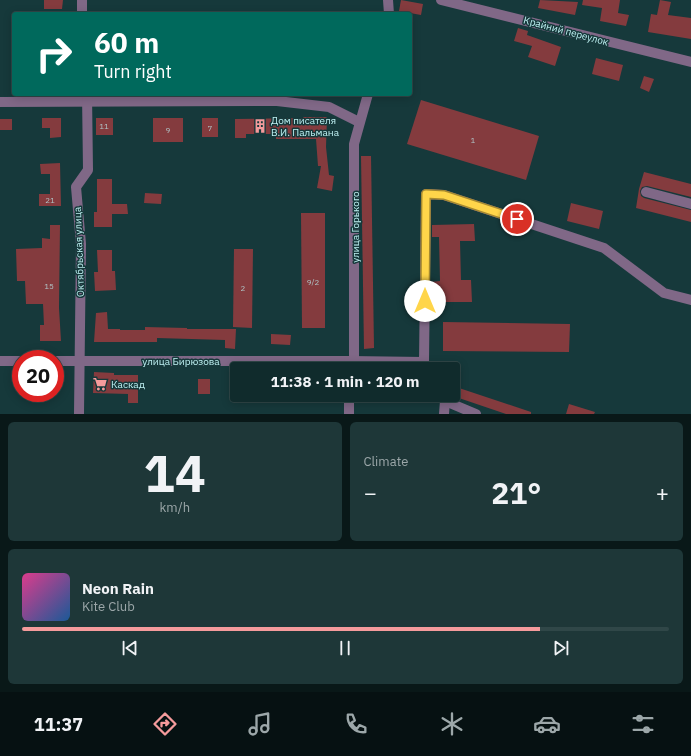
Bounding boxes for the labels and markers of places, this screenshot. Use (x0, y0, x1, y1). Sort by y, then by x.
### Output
place label: Дом писателя В.И. Пальмана (271, 114, 340, 139)
building icon: Дом писателя В.И. Пальмана (252, 118, 268, 134)
pin (500, 202, 534, 236)
supermarket icon: Каскад (92, 376, 108, 392)
place label: Каскад (111, 378, 145, 391)

